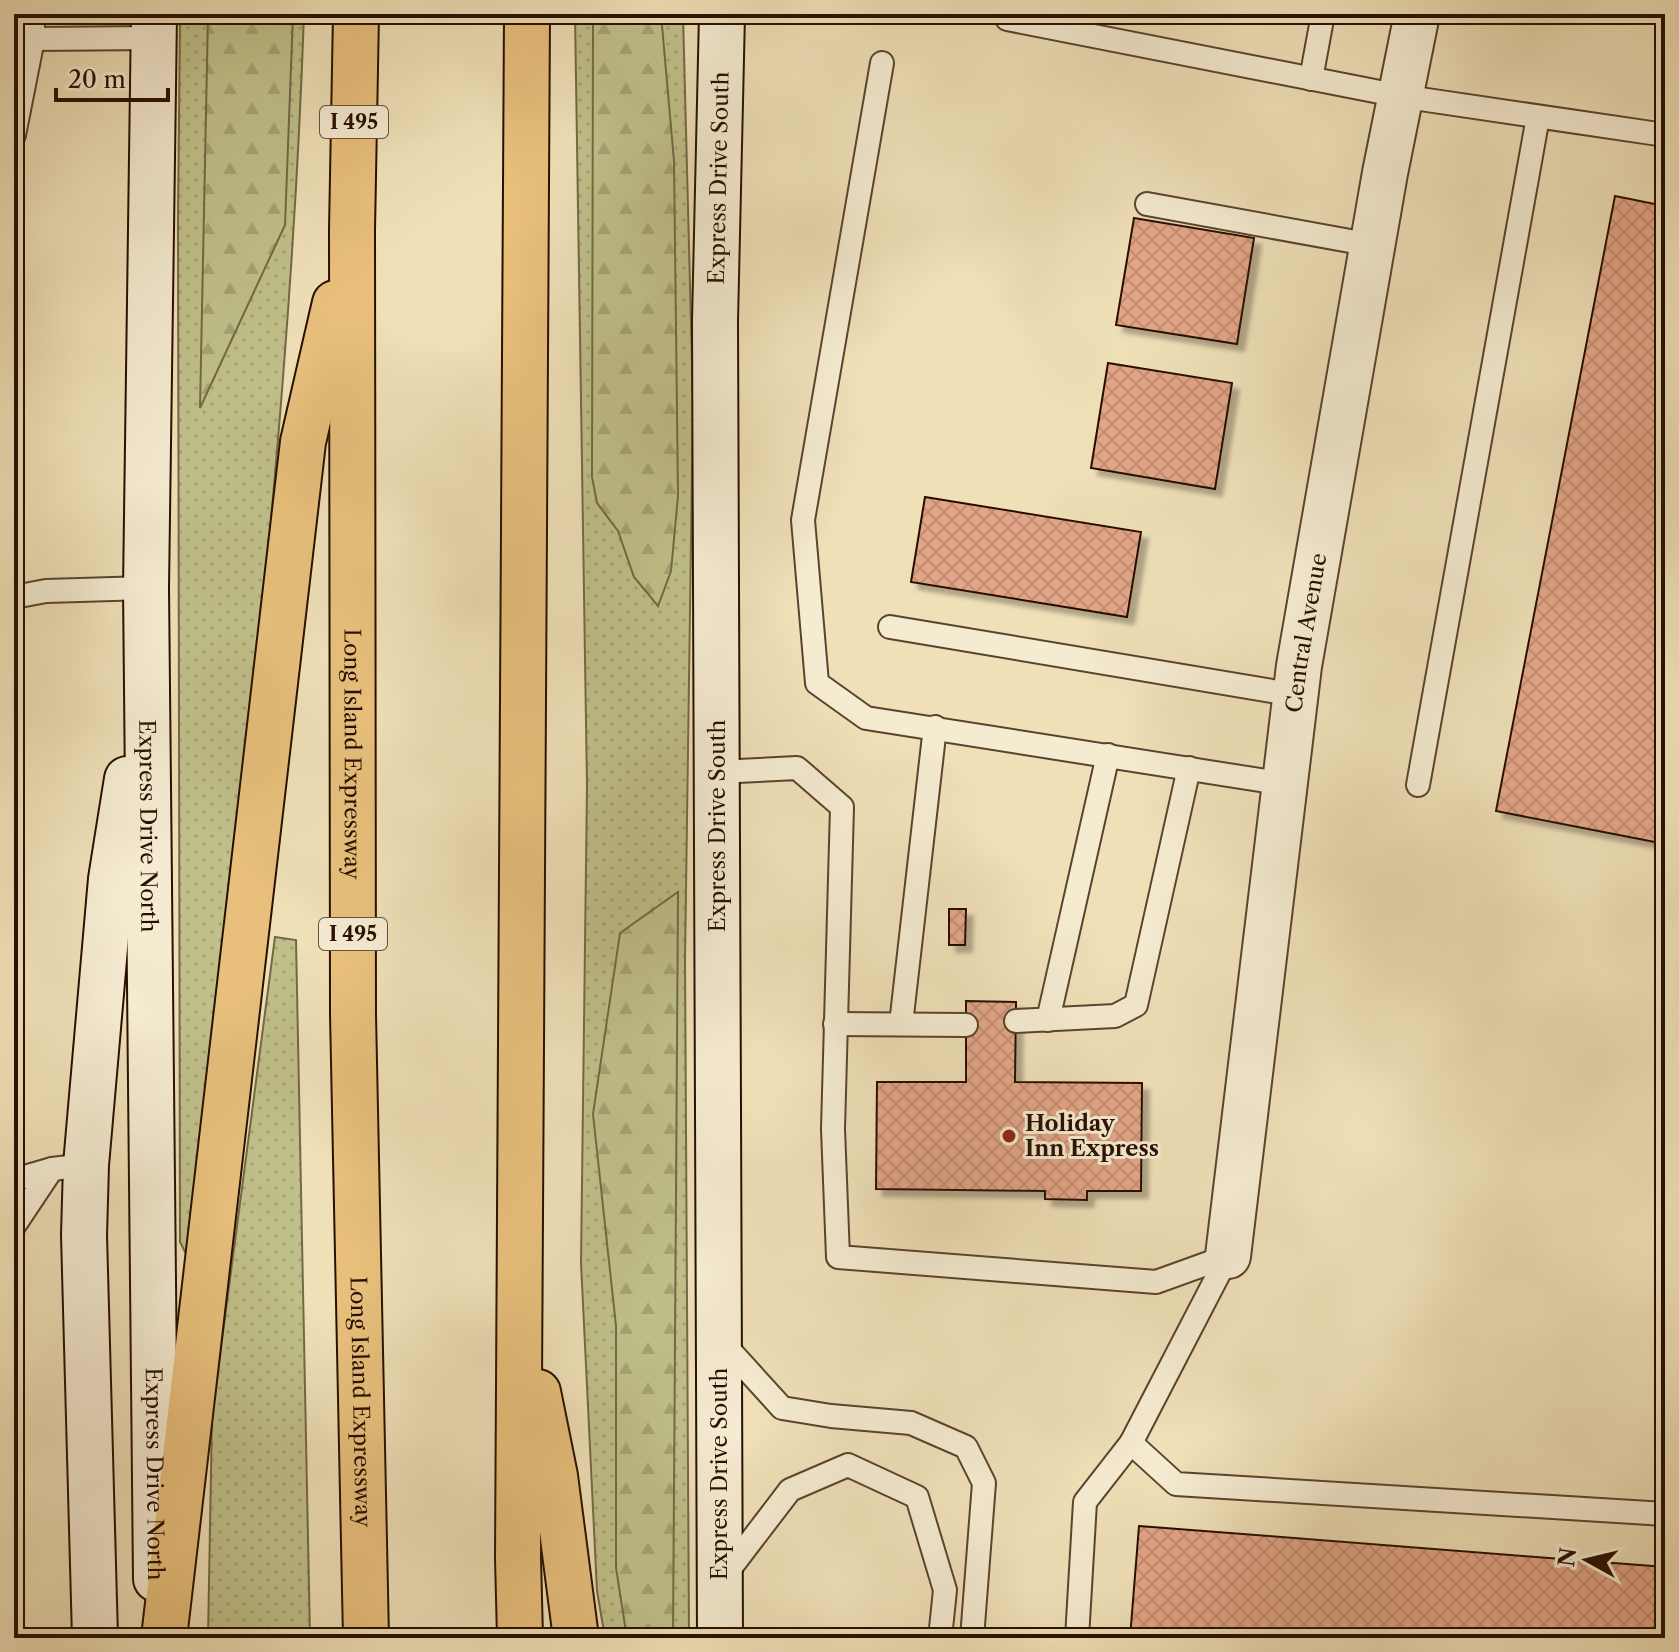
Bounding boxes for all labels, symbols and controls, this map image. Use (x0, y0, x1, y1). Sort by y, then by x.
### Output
scale bar (56, 52, 168, 102)
text: 20 m (68, 65, 126, 94)
street label: Express Drive South (703, 71, 735, 285)
road number: I 495 (320, 106, 388, 138)
street label: Central Avenue (1280, 551, 1332, 714)
street label: Long Island Expressway (339, 628, 366, 880)
street label: Express Drive North (133, 719, 162, 933)
street label: Express Drive South (704, 719, 731, 932)
road number: I 495 (319, 918, 387, 950)
place label: Holiday Inn Express (1025, 1110, 1159, 1162)
marker: Holiday Inn Express (1000, 1127, 1018, 1145)
street label: Long Island Expressway (344, 1276, 377, 1528)
street label: Express Drive North (140, 1367, 169, 1581)
street label: Express Drive South (706, 1367, 733, 1580)
north arrow (1547, 1520, 1627, 1600)
text: N (1553, 1546, 1582, 1569)

